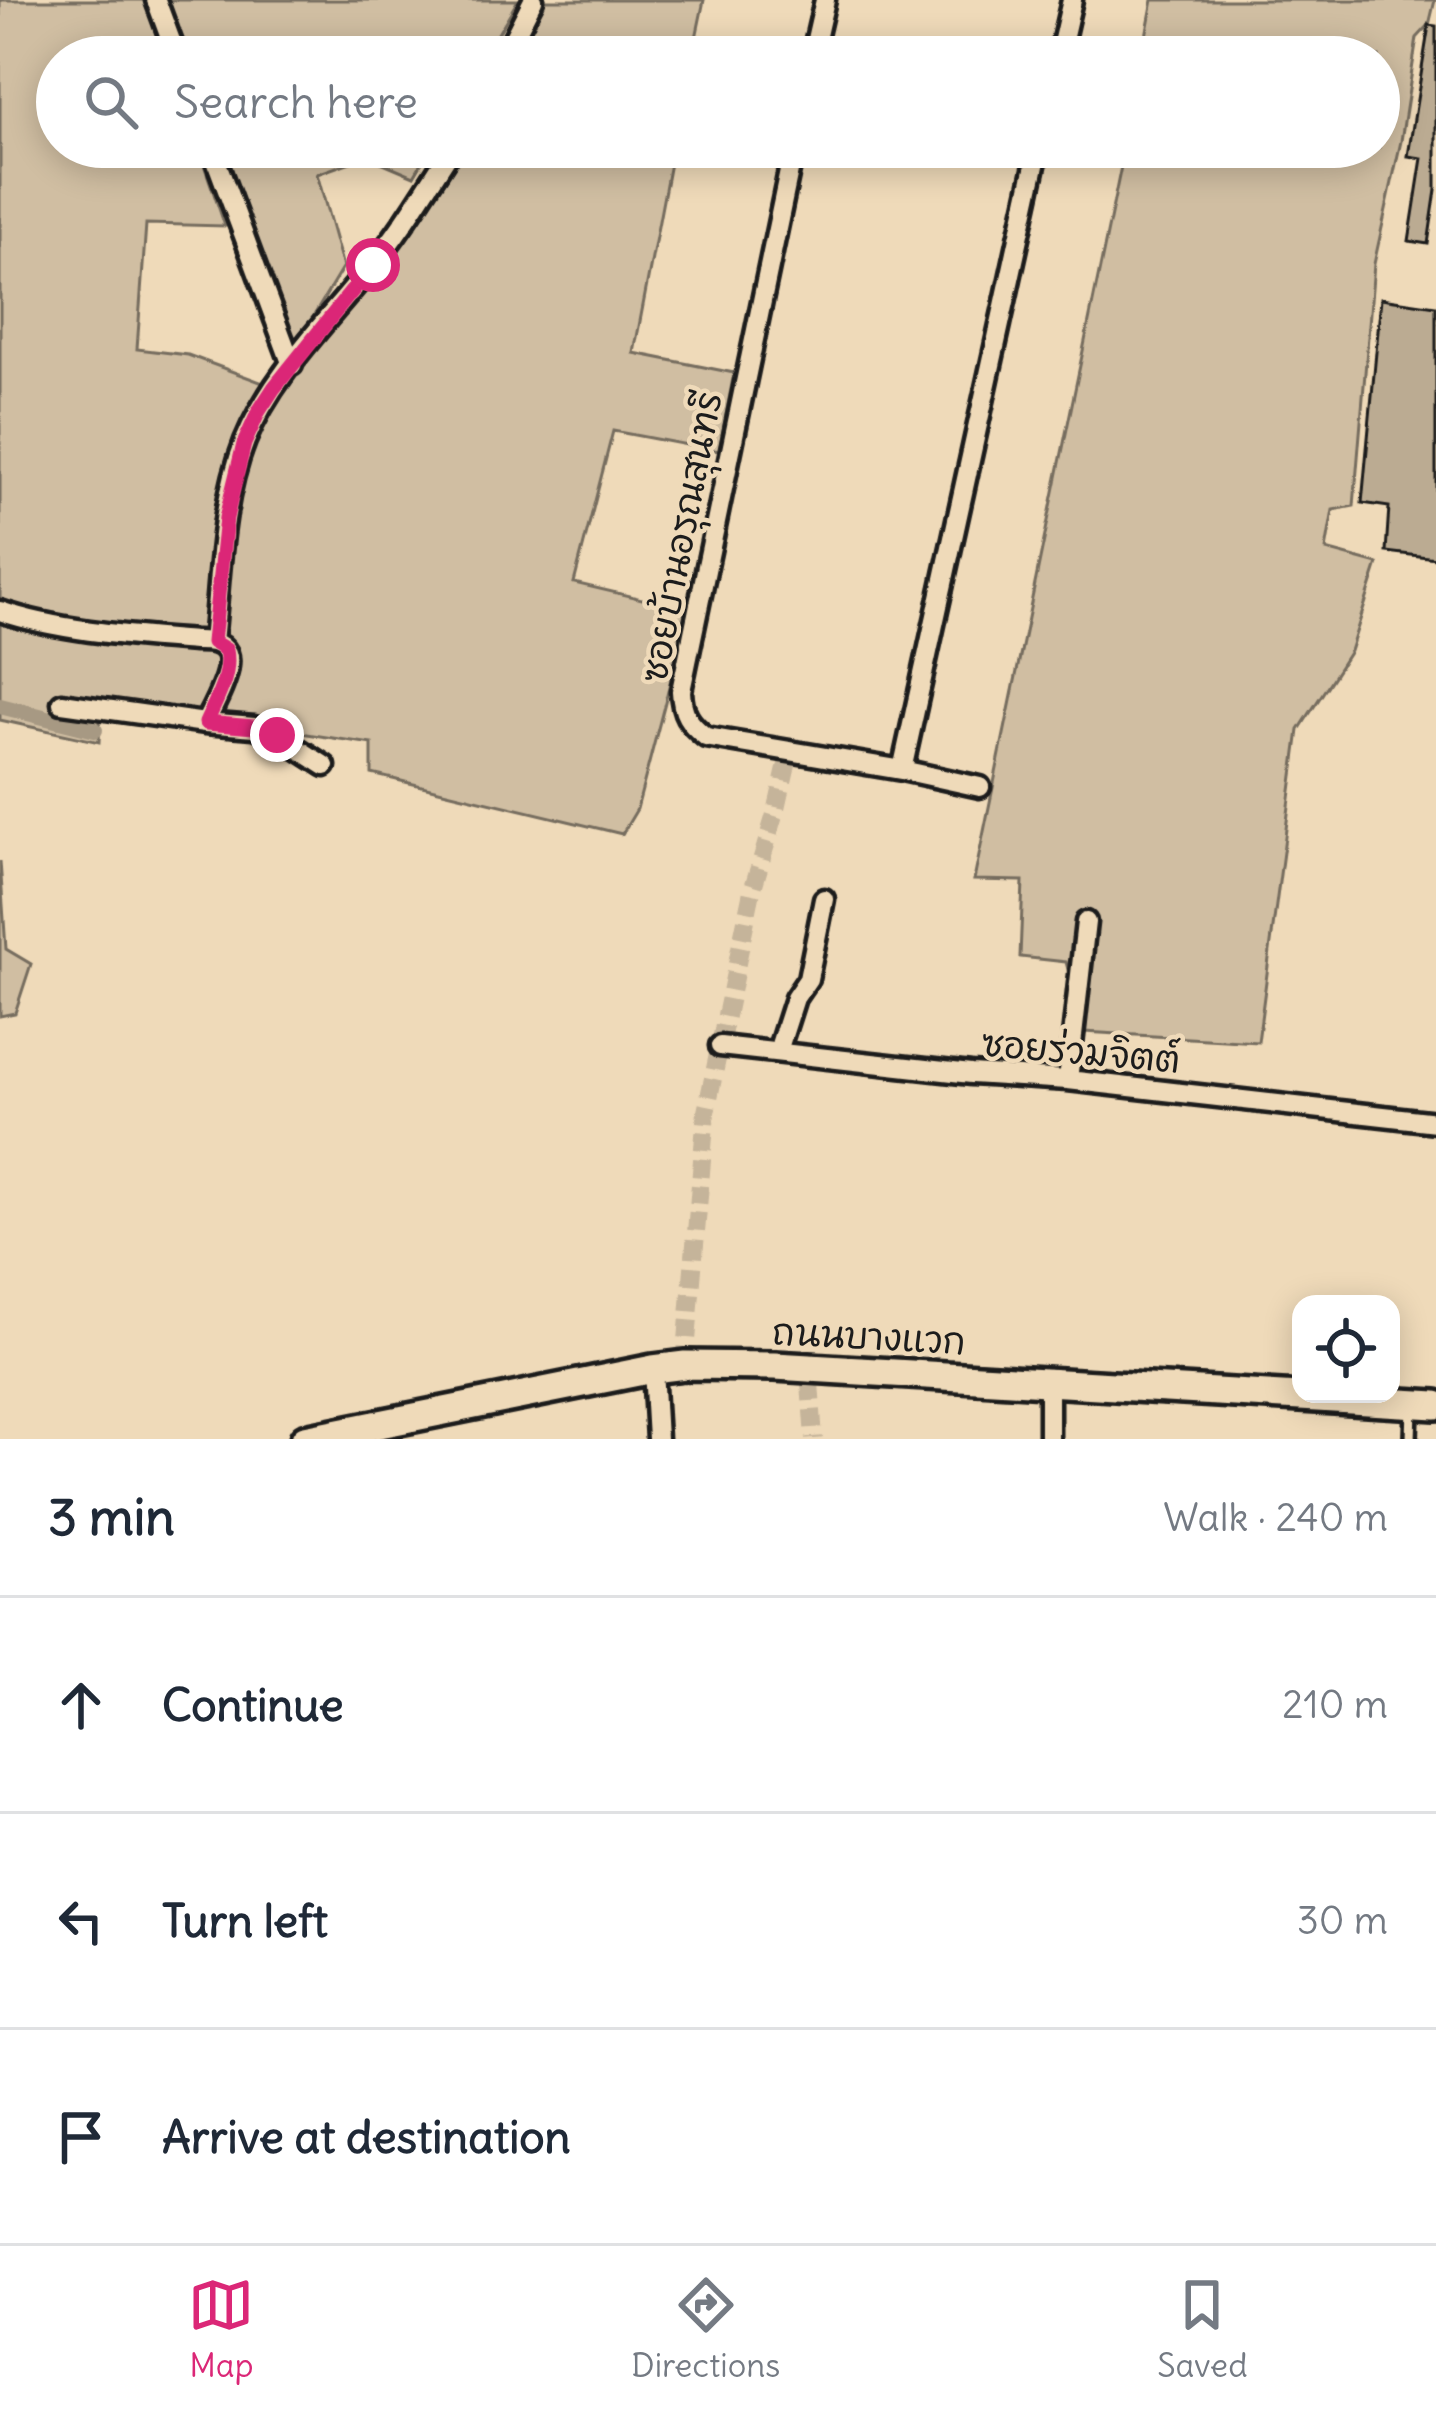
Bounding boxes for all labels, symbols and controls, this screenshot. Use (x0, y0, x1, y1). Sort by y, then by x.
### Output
search box (36, 36, 1400, 168)
icon: search (78, 69, 144, 135)
text: Search here (174, 74, 418, 130)
route start (346, 238, 400, 292)
street label: ซอยบ้านอรุณสุนทรี (631, 388, 737, 687)
route end (250, 708, 304, 762)
street label: ซอยร่วมจิตต์ (980, 1020, 1182, 1083)
map controls (1292, 1295, 1400, 1403)
button: locate (1292, 1295, 1400, 1403)
street label: ถนนบางแวก (771, 1309, 967, 1364)
text: 3 min (48, 1485, 175, 1549)
text: Walk · 240 m (1163, 1493, 1388, 1542)
icon: ahead (48, 1672, 114, 1738)
text: Continue (162, 1677, 344, 1733)
text: 210 m (1282, 1680, 1388, 1729)
icon: left (48, 1888, 114, 1954)
text: Turn left (162, 1893, 328, 1949)
text: 30 m (1297, 1896, 1388, 1945)
icon: arrive (48, 2104, 114, 2170)
text: Arrive at destination (162, 2109, 571, 2165)
tab: Map (188, 2272, 254, 2386)
tab: Directions (631, 2272, 780, 2386)
tab: Saved (1157, 2272, 1248, 2386)

